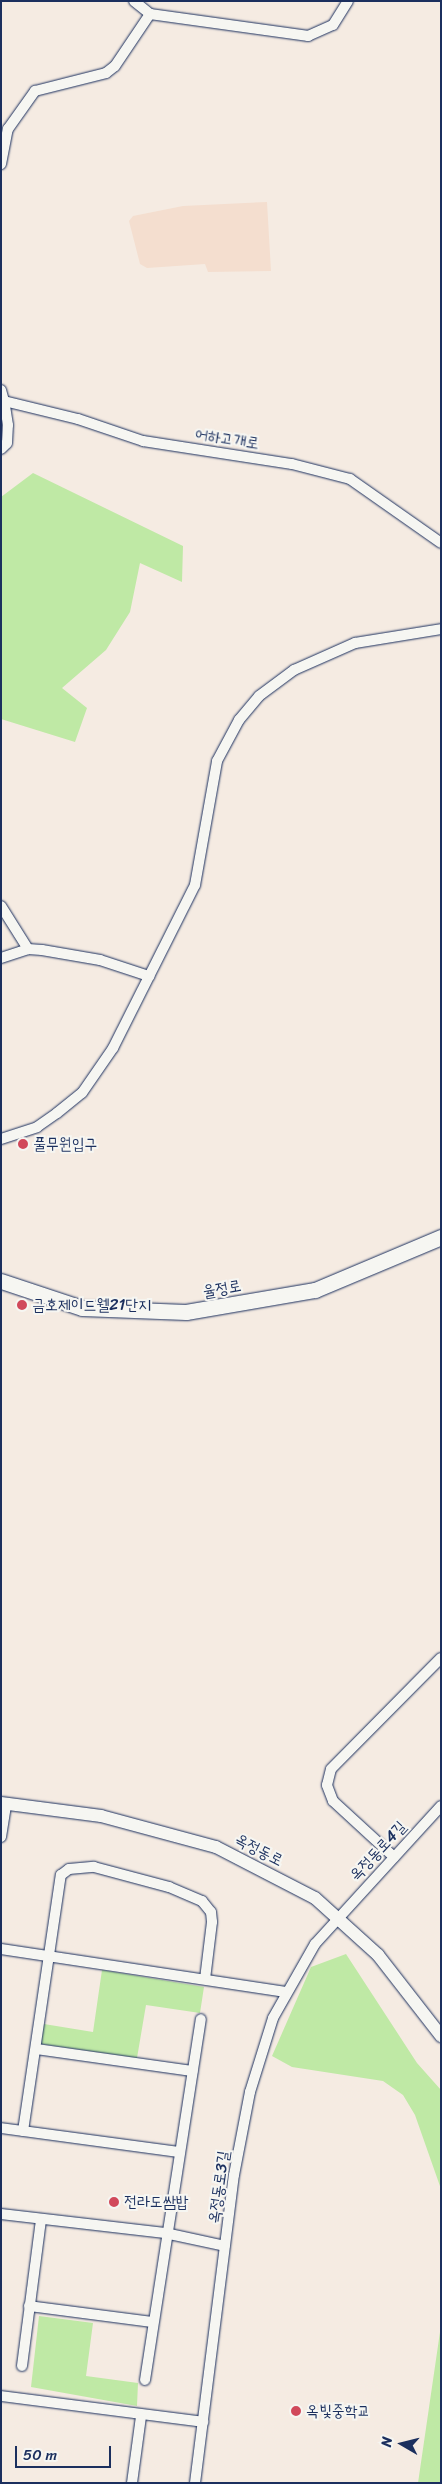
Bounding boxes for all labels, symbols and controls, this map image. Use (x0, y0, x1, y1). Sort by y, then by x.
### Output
street label: 어하고개로 (194, 424, 260, 454)
place label: 풀무원입구 (33, 1134, 97, 1154)
marker: 풀무원입구 (17, 1138, 29, 1150)
street label: 율정로 (201, 1276, 243, 1302)
place label: 금호제이드웰21단지 (32, 1295, 151, 1315)
marker: 금호제이드웰21단지 (16, 1299, 28, 1311)
street label: 옥정동로4길 (346, 1817, 410, 1885)
street label: 옥정동로 (232, 1830, 286, 1870)
street label: 옥정동로3길 (204, 2149, 234, 2225)
place label: 전라도쌈밥 (124, 2192, 188, 2212)
marker: 전라도쌈밥 (108, 2196, 120, 2208)
place label: 옥빛중학교 (306, 2401, 370, 2421)
marker: 옥빛중학교 (290, 2405, 302, 2417)
north arrow (377, 2419, 427, 2469)
text: N (374, 2435, 400, 2448)
scale bar (18, 2436, 114, 2468)
text: 50 m (23, 2442, 57, 2468)

